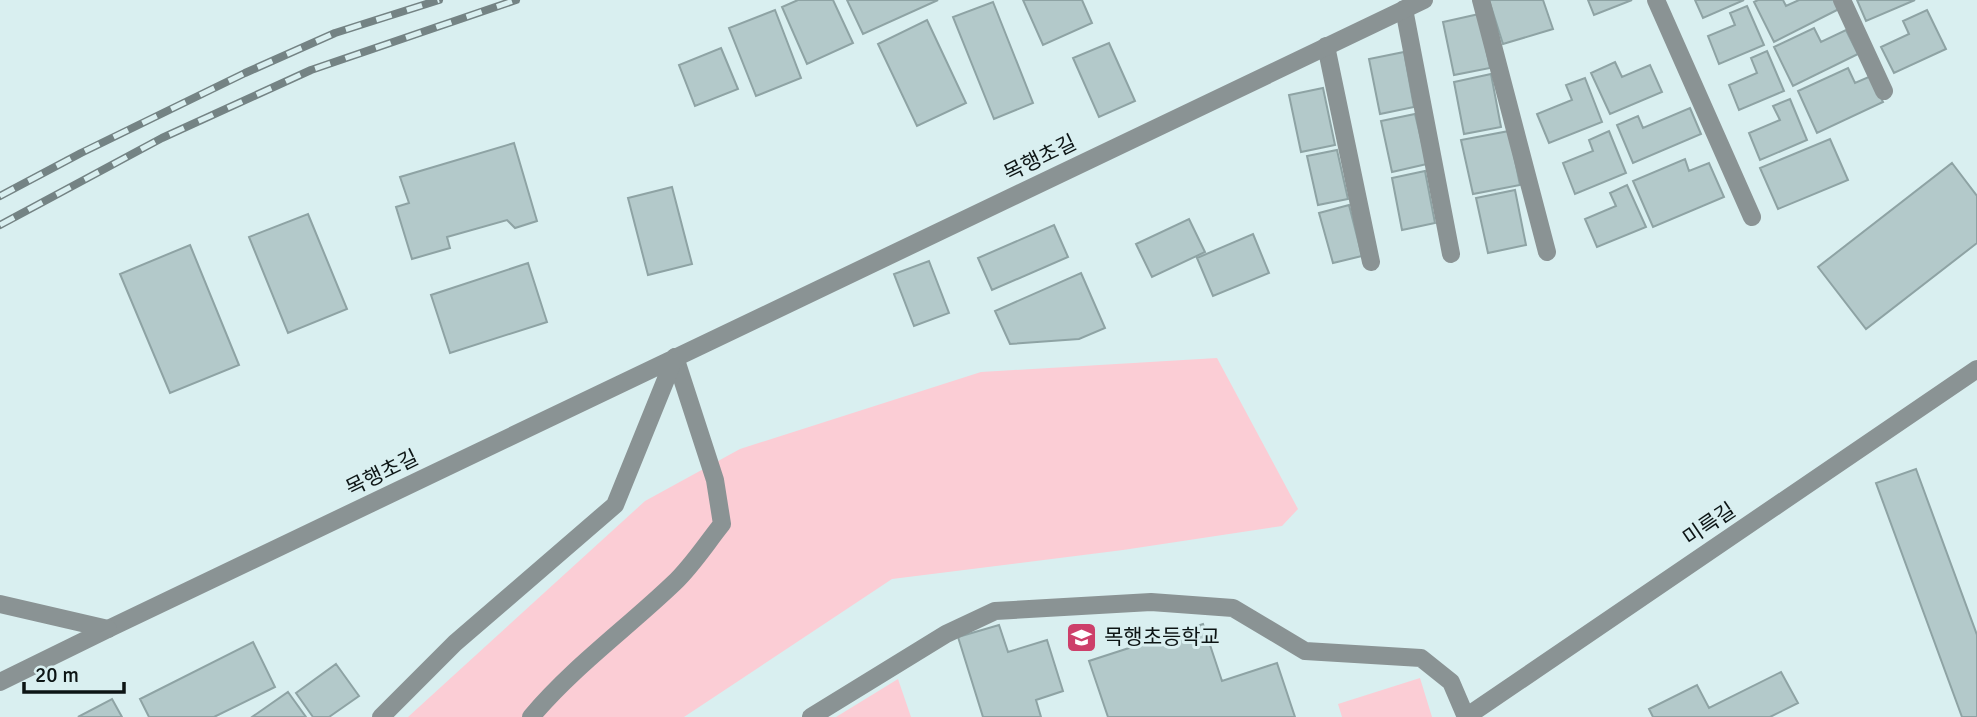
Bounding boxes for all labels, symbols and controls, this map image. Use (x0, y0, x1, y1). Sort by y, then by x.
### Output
street label: 목행초길 (1000, 129, 1080, 187)
street label: 목행초길 (342, 444, 422, 502)
street label: 미륵길 (1678, 497, 1740, 551)
school or university icon: 목행초등학교 (1064, 620, 1098, 654)
place label: 목행초등학교 (1104, 624, 1220, 650)
scale bar (24, 650, 124, 694)
text: 20 m (35, 662, 79, 688)

